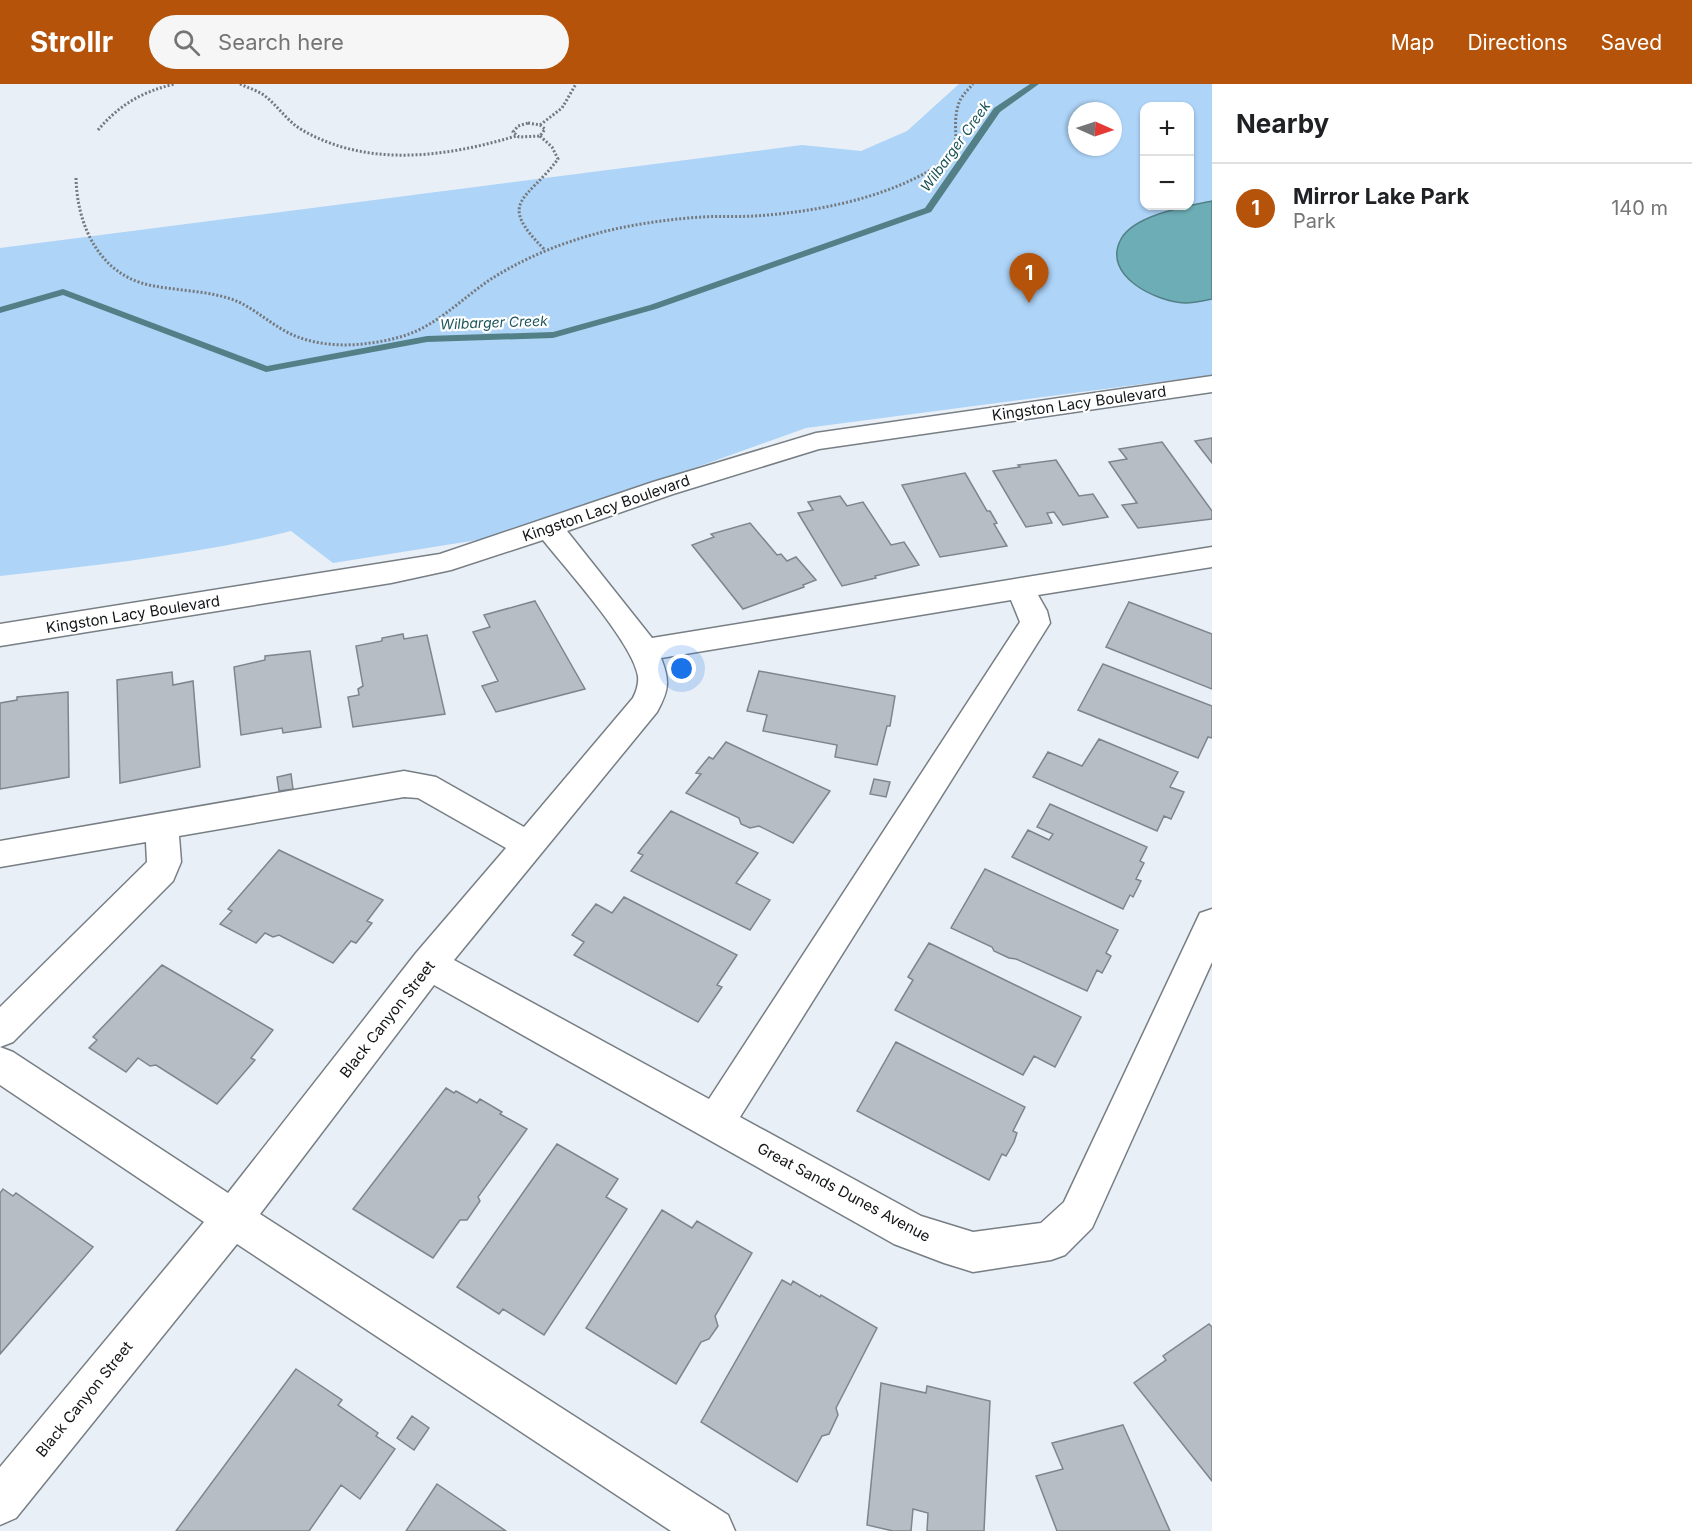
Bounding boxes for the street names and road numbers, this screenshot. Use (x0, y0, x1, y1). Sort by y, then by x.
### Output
street label: Kingston Lacy Boulevard (991, 381, 1167, 425)
street label: Kingston Lacy Boulevard (520, 470, 692, 546)
street label: Kingston Lacy Boulevard (45, 591, 221, 637)
street label: Black Canyon Street (335, 957, 439, 1081)
street label: Great Sands Dunes Avenue (754, 1138, 934, 1246)
street label: Black Canyon Street (31, 1337, 137, 1461)

